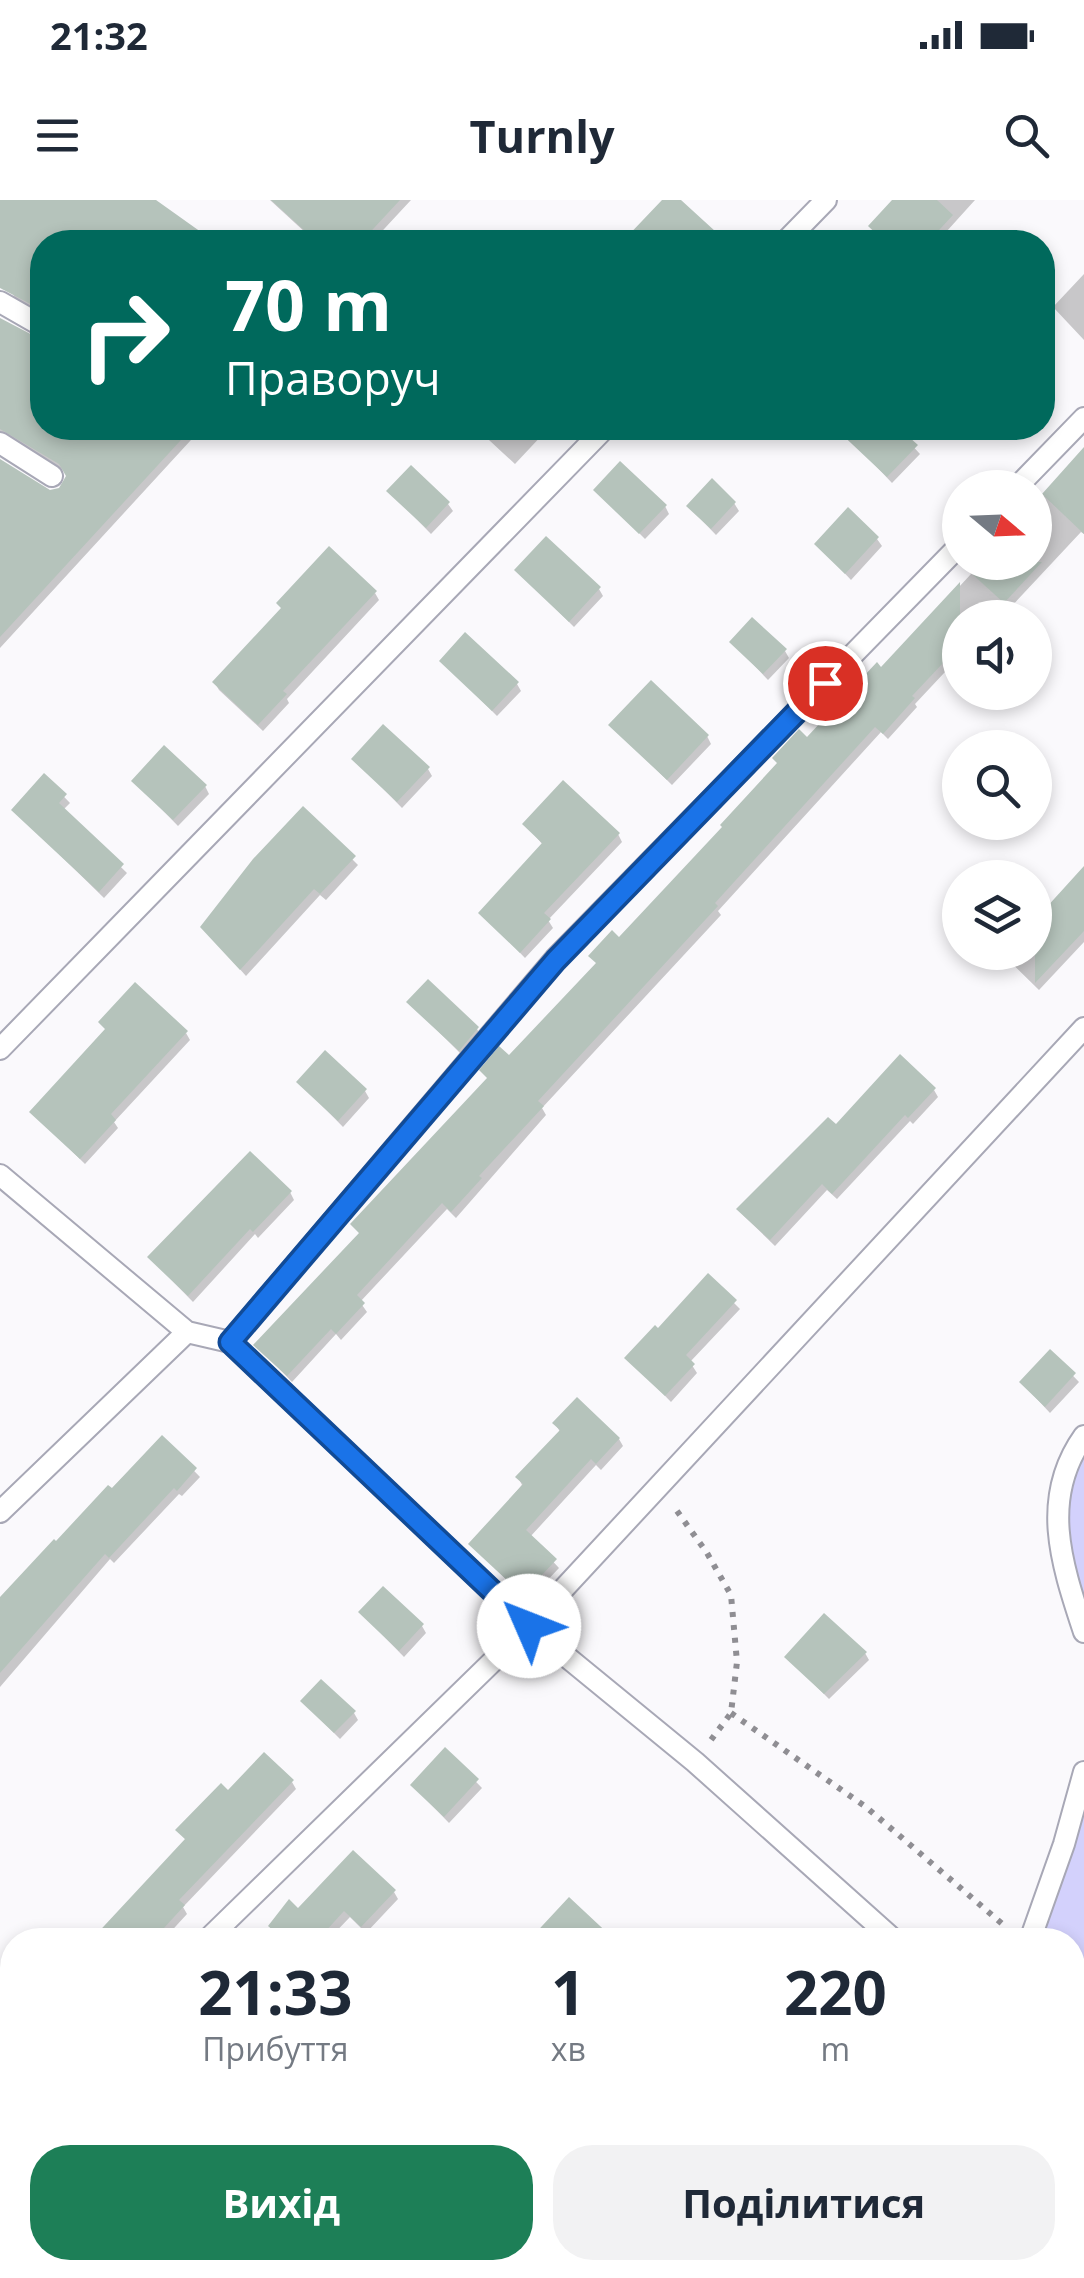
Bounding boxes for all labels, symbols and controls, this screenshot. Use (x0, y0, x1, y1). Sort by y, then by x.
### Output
text: 21:32 (50, 9, 148, 61)
text: Turnly (470, 105, 614, 166)
icon: menu (30, 108, 85, 163)
icon: search (999, 108, 1054, 163)
text: 70 m (225, 256, 392, 352)
icon: right (60, 270, 190, 400)
text: Праворуч (225, 347, 441, 408)
north arrow (942, 470, 1052, 580)
map controls (942, 470, 1052, 970)
button: sound (942, 600, 1052, 710)
pin (783, 641, 868, 726)
icon: arrive (798, 656, 853, 711)
button: search (942, 730, 1052, 840)
button: layers (942, 860, 1052, 970)
position arrow (477, 1574, 581, 1678)
text: 21:33 (198, 1951, 352, 2033)
text: 1 (551, 1951, 585, 2033)
text: 220 (784, 1951, 887, 2033)
text: Прибуття (202, 2027, 348, 2070)
text: хв (551, 2027, 586, 2070)
text: m (821, 2027, 850, 2070)
button: Вихід (30, 2145, 533, 2260)
button: Поділитися (553, 2145, 1055, 2260)

